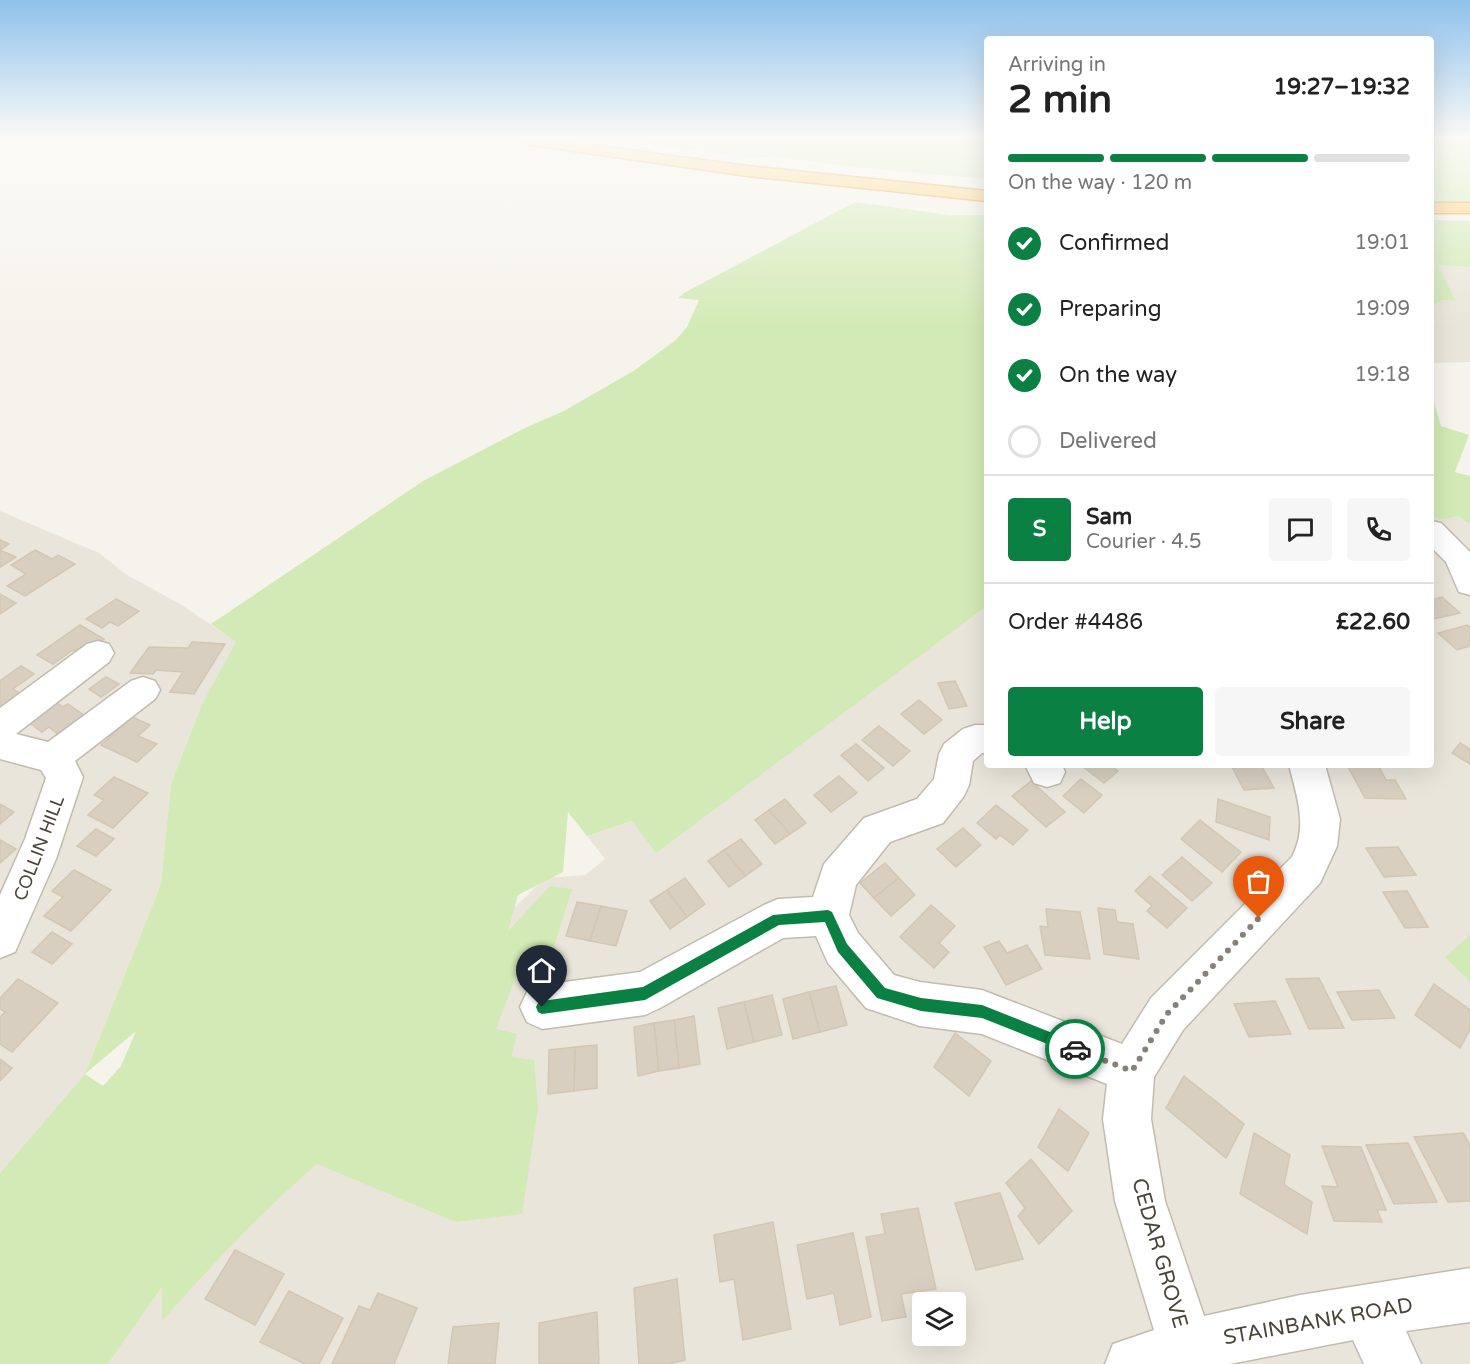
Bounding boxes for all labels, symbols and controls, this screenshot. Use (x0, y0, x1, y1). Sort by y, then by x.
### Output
text: Arriving in (1008, 53, 1106, 77)
text: 19:27–19:32 (1273, 74, 1410, 100)
text: 2 min (1008, 76, 1112, 123)
text: On the way · 120 m (1008, 171, 1192, 195)
icon: check (1008, 227, 1041, 260)
text: Confirmed (1059, 230, 1169, 256)
text: 19:01 (1355, 231, 1410, 255)
icon: check (1008, 293, 1041, 326)
text: Preparing (1059, 296, 1162, 322)
text: 19:09 (1355, 297, 1410, 321)
icon: check (1008, 359, 1041, 392)
text: On the way (1059, 362, 1177, 388)
text: 19:18 (1355, 363, 1410, 387)
text: Delivered (1059, 428, 1157, 454)
button: chat (1269, 498, 1332, 561)
button: phone (1347, 498, 1410, 561)
text: Sam (1086, 504, 1132, 530)
text: S (1033, 516, 1046, 542)
text: Courier · 4.5 (1086, 530, 1201, 554)
text: Order #4486 (1008, 609, 1143, 635)
text: £22.60 (1336, 609, 1410, 635)
button: Help (1008, 687, 1203, 756)
button: Share (1215, 687, 1410, 756)
street label: COLLIN HILL (9, 792, 69, 904)
pin (1233, 856, 1284, 918)
icon: bag (1242, 865, 1275, 898)
pin (516, 945, 567, 1007)
icon: home (525, 954, 558, 987)
courier (1045, 1019, 1105, 1079)
icon: car (1059, 1033, 1092, 1066)
street label: CEDAR GROVE (1126, 1175, 1193, 1331)
map controls (912, 1292, 966, 1346)
button: layers (912, 1292, 966, 1346)
street label: STAINBANK ROAD (1221, 1293, 1415, 1350)

